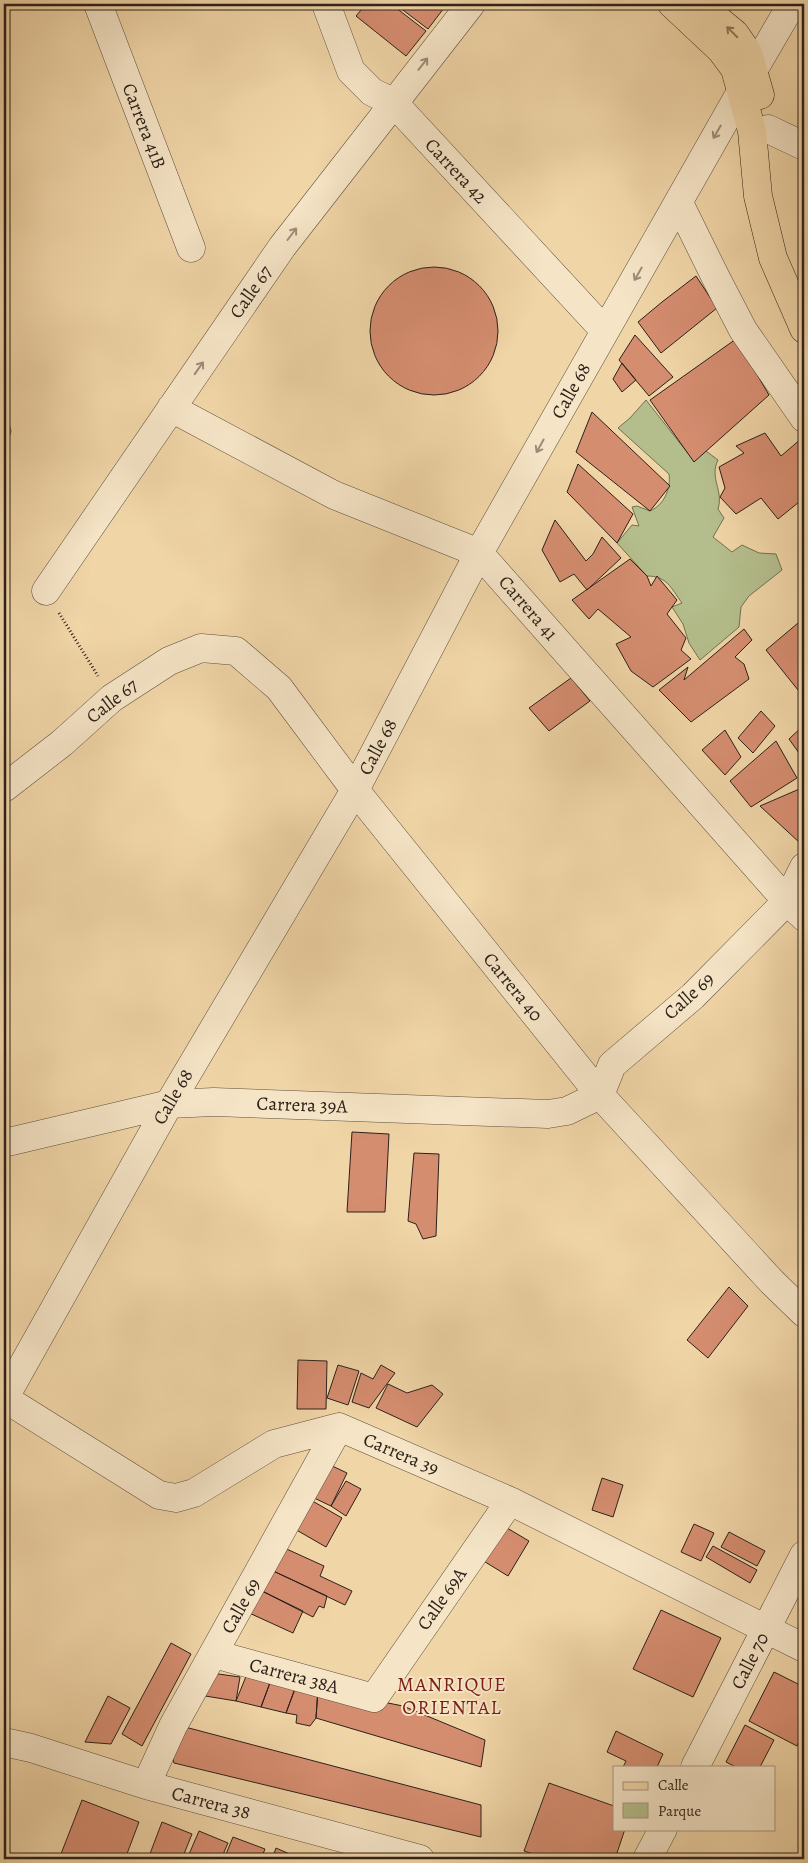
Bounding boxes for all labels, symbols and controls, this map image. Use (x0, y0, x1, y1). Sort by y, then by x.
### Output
one-way arrow (726, 26, 738, 39)
one-way arrow (417, 58, 428, 71)
street label: Carrera 41B (116, 79, 172, 173)
one-way arrow (712, 125, 722, 139)
street label: Carrera 42 (419, 133, 493, 209)
one-way arrow (287, 227, 297, 241)
street label: Calle 67 (223, 260, 279, 324)
one-way arrow (632, 266, 642, 281)
street label: Calle 68 (545, 358, 597, 424)
one-way arrow (194, 361, 204, 375)
one-way arrow (535, 438, 545, 453)
street label: Carrera 41 (492, 570, 564, 647)
street label: Calle 67 (81, 673, 143, 729)
street label: Calle 68 (352, 714, 404, 780)
street label: Carrera 40 (477, 947, 549, 1027)
street label: Calle 69 (658, 966, 720, 1026)
street label: Calle 68 (147, 1064, 199, 1130)
street label: Carrera 39A (256, 1090, 349, 1120)
street label: Carrera 39 (359, 1426, 443, 1482)
street label: Calle 69A (411, 1562, 473, 1635)
street label: Calle 69 (215, 1574, 267, 1638)
street label: Calle 70 (725, 1628, 775, 1694)
street label: Carrera 38A (246, 1652, 342, 1701)
district label: MANRIQUE ORIENTAL (397, 1671, 507, 1721)
legend (613, 1766, 776, 1830)
text: Calle (658, 1775, 689, 1795)
street label: Carrera 38 (169, 1780, 253, 1826)
text: Parque (658, 1801, 701, 1821)

